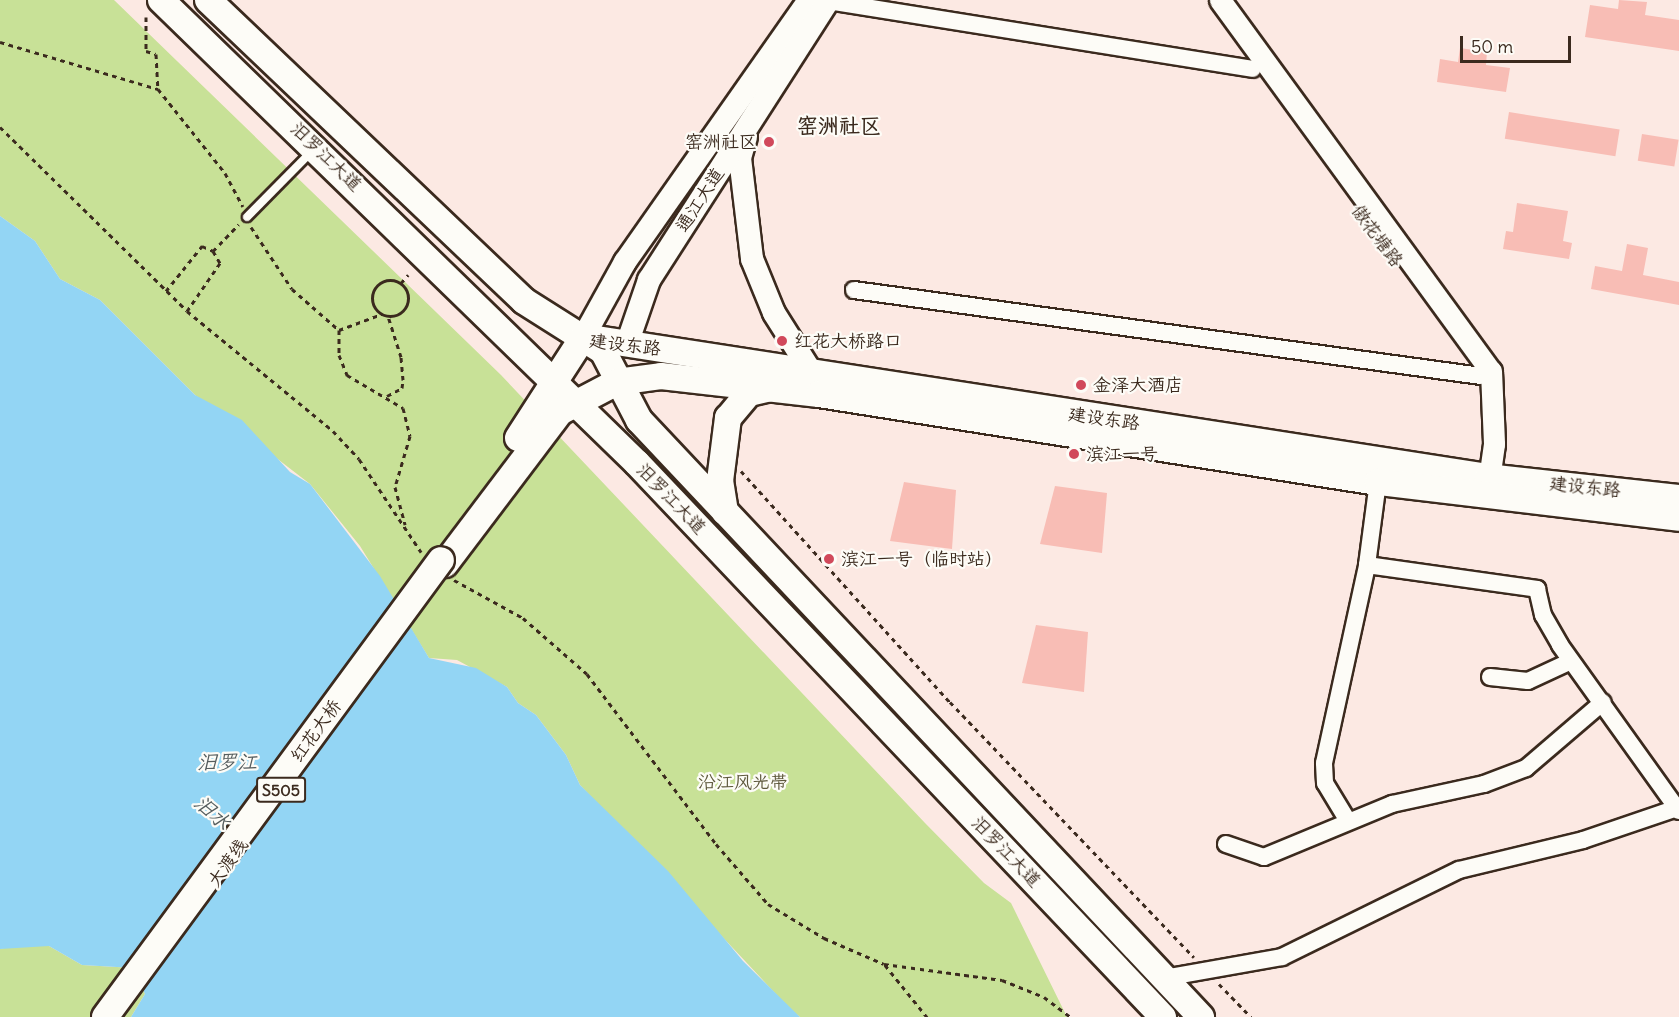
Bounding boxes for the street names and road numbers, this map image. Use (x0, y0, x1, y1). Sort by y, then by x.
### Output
street label: 汨罗江大道 (286, 118, 366, 196)
street label: 通江大道 (671, 164, 729, 236)
street label: 傲花塘路 (1347, 201, 1407, 271)
street label: 建设东路 (588, 330, 662, 360)
street label: 建设东路 (1067, 403, 1141, 435)
street label: 汨罗江大道 (632, 459, 710, 539)
street label: 建设东路 (1548, 472, 1622, 502)
street label: 红花大桥 (286, 696, 346, 766)
road number: S505 (256, 777, 306, 803)
street label: 汨罗江大道 (967, 812, 1045, 892)
street label: 大渡线 (203, 835, 253, 891)

